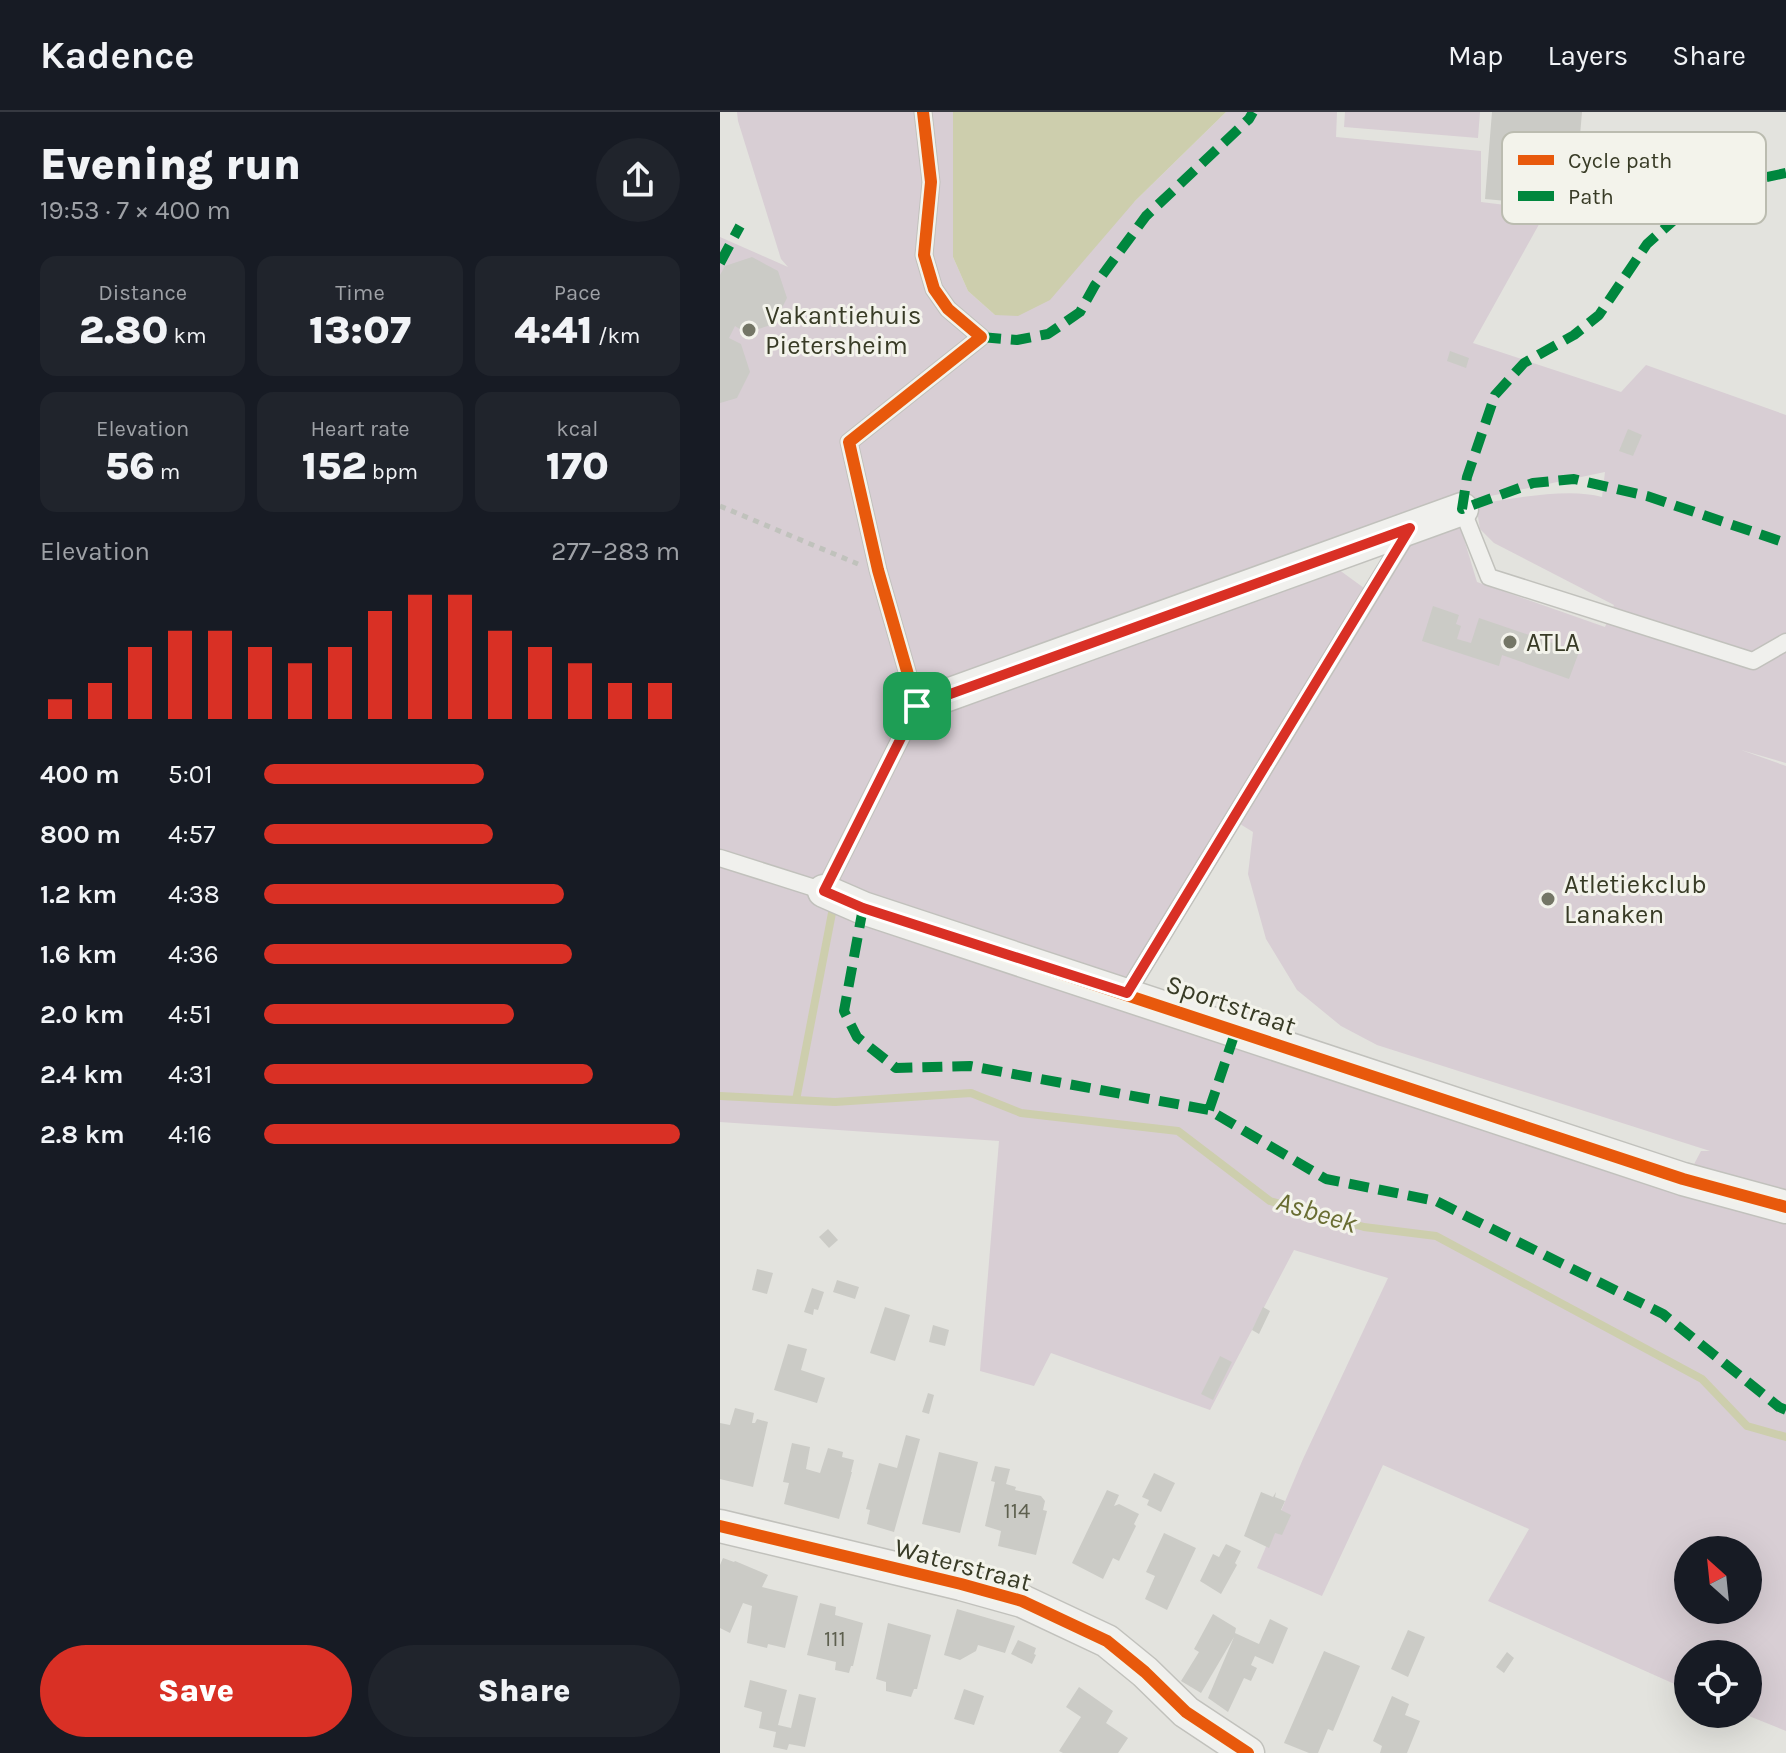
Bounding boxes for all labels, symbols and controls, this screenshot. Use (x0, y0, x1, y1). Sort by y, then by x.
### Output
text: Kadence (40, 33, 195, 78)
text: Map (1448, 39, 1503, 72)
text: Layers (1547, 39, 1628, 72)
text: Share (1672, 39, 1746, 72)
legend (1502, 132, 1766, 224)
button: share (596, 138, 680, 222)
text: Evening run (40, 139, 301, 190)
text: Cycle path (1568, 148, 1672, 174)
text: Path (1568, 184, 1614, 210)
text: 19:53 · 7 × 400 m (40, 195, 231, 226)
text: Distance (98, 280, 187, 306)
text: Time (335, 280, 385, 306)
text: Pace (554, 280, 601, 306)
place label: Vakantiehuis Pietersheim (765, 300, 921, 361)
text: 2.80 (79, 306, 168, 353)
text: 13:07 (309, 306, 411, 353)
text: 4:41 (514, 306, 593, 353)
marker: Vakantiehuis Pietersheim (740, 321, 758, 339)
text: km (168, 323, 207, 349)
text: /km (593, 323, 640, 349)
text: Elevation (96, 416, 189, 442)
text: Heart rate (310, 416, 410, 442)
text: kcal (556, 416, 598, 442)
text: 56 (105, 442, 155, 489)
text: 152 (302, 442, 366, 489)
text: 170 (546, 442, 609, 489)
text: m (155, 459, 180, 485)
text: bpm (366, 459, 418, 485)
text: Elevation (40, 536, 150, 567)
text: 277–283 m (551, 536, 680, 567)
place label: ATLA (1526, 627, 1580, 658)
marker: ATLA (1501, 633, 1519, 651)
pin (883, 672, 951, 740)
icon: arrive (895, 684, 939, 728)
text: 400 m (40, 759, 120, 790)
text: 5:01 (168, 759, 213, 790)
text: 800 m (40, 819, 121, 850)
text: 4:57 (168, 819, 215, 850)
place label: Atletiekclub Lanaken (1564, 869, 1707, 930)
text: 1.2 km (40, 879, 117, 910)
text: 4:38 (168, 879, 220, 910)
marker: Atletiekclub Lanaken (1539, 890, 1557, 908)
text: 1.6 km (40, 939, 117, 970)
text: 4:36 (168, 939, 219, 970)
street label: Sportstraat (1162, 968, 1300, 1042)
text: 2.0 km (40, 999, 124, 1030)
text: 4:51 (168, 999, 212, 1030)
text: 2.4 km (40, 1059, 123, 1090)
text: 4:31 (168, 1059, 212, 1090)
text: 2.8 km (40, 1119, 125, 1150)
text: 4:16 (168, 1119, 212, 1150)
water label: Asbeek (1273, 1184, 1362, 1240)
house number: 114 (1004, 1498, 1030, 1524)
street label: Waterstraat (891, 1532, 1035, 1598)
north arrow (1674, 1536, 1762, 1624)
map controls (1674, 1536, 1762, 1728)
house number: 111 (824, 1626, 846, 1652)
button: locate (1674, 1640, 1762, 1728)
button: Save (40, 1645, 352, 1737)
button: Share (368, 1645, 680, 1737)

